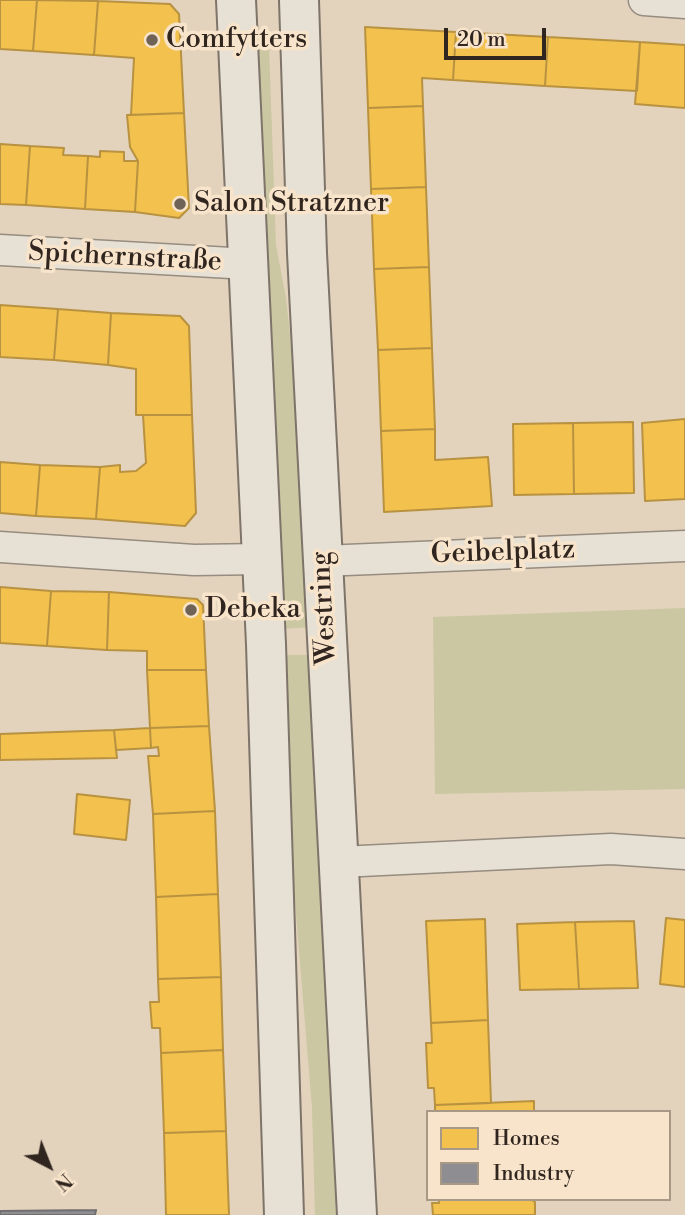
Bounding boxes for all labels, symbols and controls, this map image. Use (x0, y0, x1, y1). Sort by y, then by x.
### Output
scale bar (447, 14, 548, 58)
place label: Comfytters (166, 23, 307, 57)
text: 20 m (457, 27, 506, 53)
marker: Comfytters (144, 32, 160, 48)
place label: Salon Stratzner (194, 187, 389, 221)
marker: Salon Stratzner (172, 196, 188, 212)
street label: Spichernstraße (27, 236, 223, 280)
street label: Geibelplatz (430, 534, 576, 572)
street label: Westring (305, 551, 345, 665)
place label: Debeka (205, 593, 301, 627)
marker: Debeka (183, 602, 199, 618)
legend (426, 1110, 671, 1201)
text: Homes (493, 1126, 560, 1152)
north arrow (14, 1131, 84, 1201)
text: Industry (493, 1161, 574, 1187)
text: N (49, 1168, 77, 1196)

